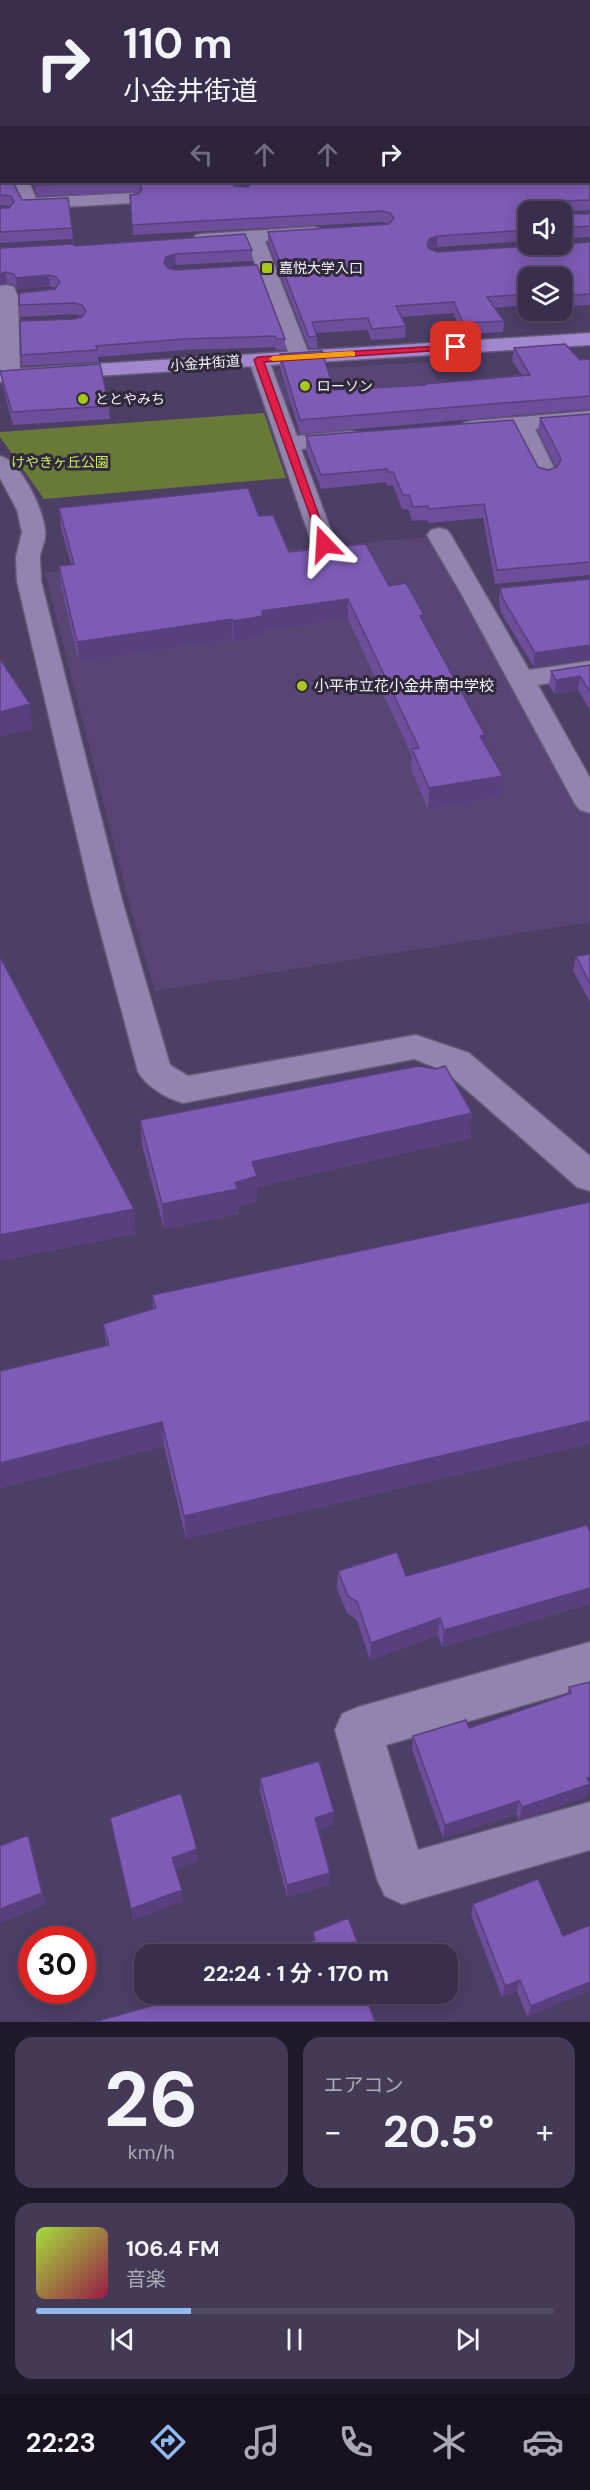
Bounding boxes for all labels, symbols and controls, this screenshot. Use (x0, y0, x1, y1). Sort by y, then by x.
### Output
text: 110 m (123, 16, 233, 71)
icon: right (24, 24, 102, 102)
text: 小金井街道 (123, 73, 258, 108)
icon: left (185, 138, 218, 171)
icon: ahead (248, 138, 281, 171)
icon: ahead (311, 138, 344, 171)
icon: right (374, 138, 407, 171)
map controls (518, 201, 572, 321)
button: sound (518, 201, 572, 255)
place label: 嘉悦大学入口 (279, 259, 363, 277)
marker: 嘉悦大学入口 (260, 261, 274, 275)
button: layers (518, 267, 572, 321)
pin (430, 321, 481, 372)
icon: arrive (439, 330, 472, 363)
street label: 小金井街道 (169, 352, 241, 374)
place label: ローソン (317, 377, 373, 395)
marker: ローソン (298, 379, 312, 393)
place label: ととやみち (95, 390, 165, 408)
marker: ととやみち (76, 392, 90, 406)
park label: けやきヶ丘公園 (11, 453, 109, 471)
position arrow (292, 512, 356, 576)
place label: 小平市立花小金井南中学校 (314, 676, 494, 696)
marker: 小平市立花小金井南中学校 (295, 679, 309, 693)
speed limit sign: 30 (18, 1926, 96, 2004)
text: 22:24 · 1 分 · 170 m (203, 1959, 389, 1988)
text: 26 (104, 2049, 198, 2150)
text: エアコン (324, 2072, 404, 2098)
text: 20.5° (383, 2102, 494, 2161)
text: − (324, 2110, 342, 2153)
text: + (536, 2110, 554, 2153)
text: km/h (128, 2139, 175, 2165)
text: 106.4 FM (126, 2234, 219, 2263)
text: 音楽 (126, 2266, 166, 2292)
icon: previous (106, 2323, 139, 2356)
icon: pause (278, 2323, 311, 2356)
icon: next (451, 2323, 484, 2356)
icon: directions (147, 2421, 189, 2463)
icon: music (241, 2421, 283, 2463)
icon: phone (335, 2421, 377, 2463)
icon: climate (428, 2421, 470, 2463)
icon: car (522, 2421, 564, 2463)
text: 22:23 (26, 2425, 96, 2460)

